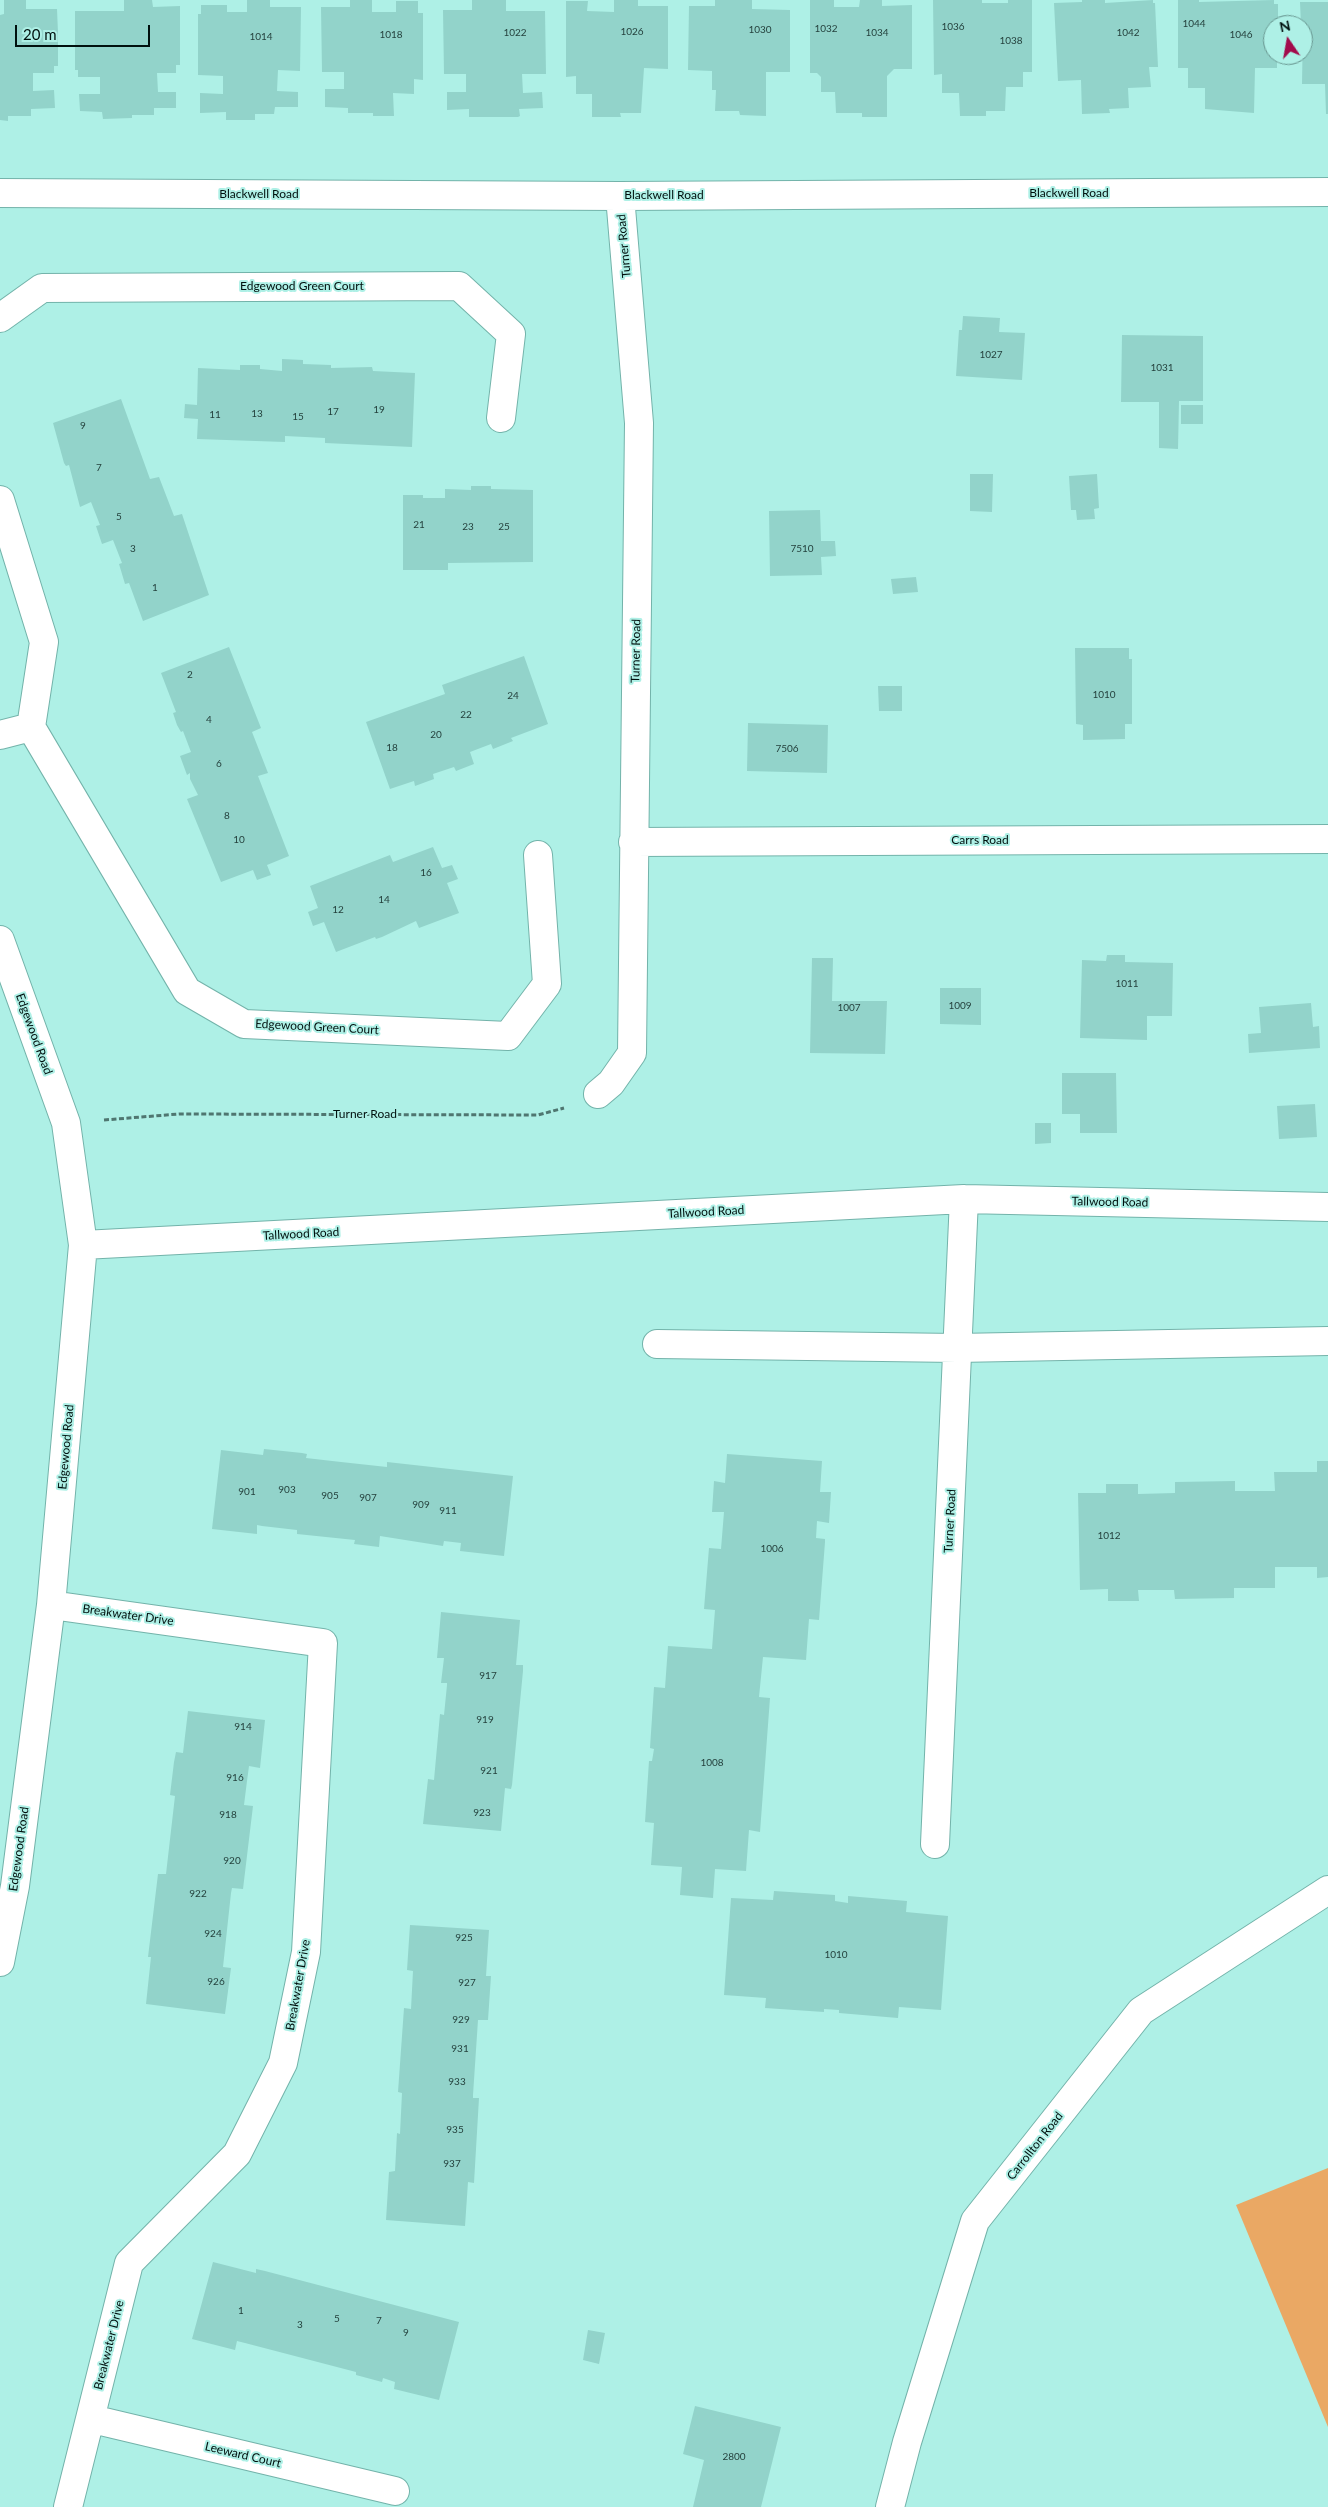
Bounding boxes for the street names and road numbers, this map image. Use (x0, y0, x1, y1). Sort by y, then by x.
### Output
street label: Blackwell Road (1029, 186, 1109, 200)
street label: Blackwell Road (219, 187, 299, 201)
street label: Blackwell Road (624, 188, 704, 202)
street label: Turner Road (614, 214, 634, 278)
street label: Edgewood Green Court (240, 279, 364, 293)
street label: Turner Road (628, 619, 644, 683)
street label: Carrs Road (951, 833, 1009, 847)
street label: Edgewood Road (13, 992, 55, 1076)
street label: Edgewood Green Court (255, 1017, 379, 1037)
street label: Turner Road (333, 1107, 397, 1121)
street label: Tallwood Road (1072, 1194, 1148, 1210)
street label: Tallwood Road (667, 1203, 745, 1221)
street label: Tallwood Road (262, 1225, 340, 1243)
street label: Edgewood Road (55, 1404, 77, 1490)
street label: Turner Road (941, 1489, 959, 1553)
street label: Breakwater Drive (81, 1601, 175, 1629)
street label: Edgewood Road (6, 1806, 32, 1892)
street label: Breakwater Drive (283, 1938, 313, 2032)
street label: Carrollton Road (1004, 2109, 1066, 2183)
street label: Breakwater Drive (91, 2299, 127, 2391)
street label: Leeward Court (204, 2439, 282, 2471)

